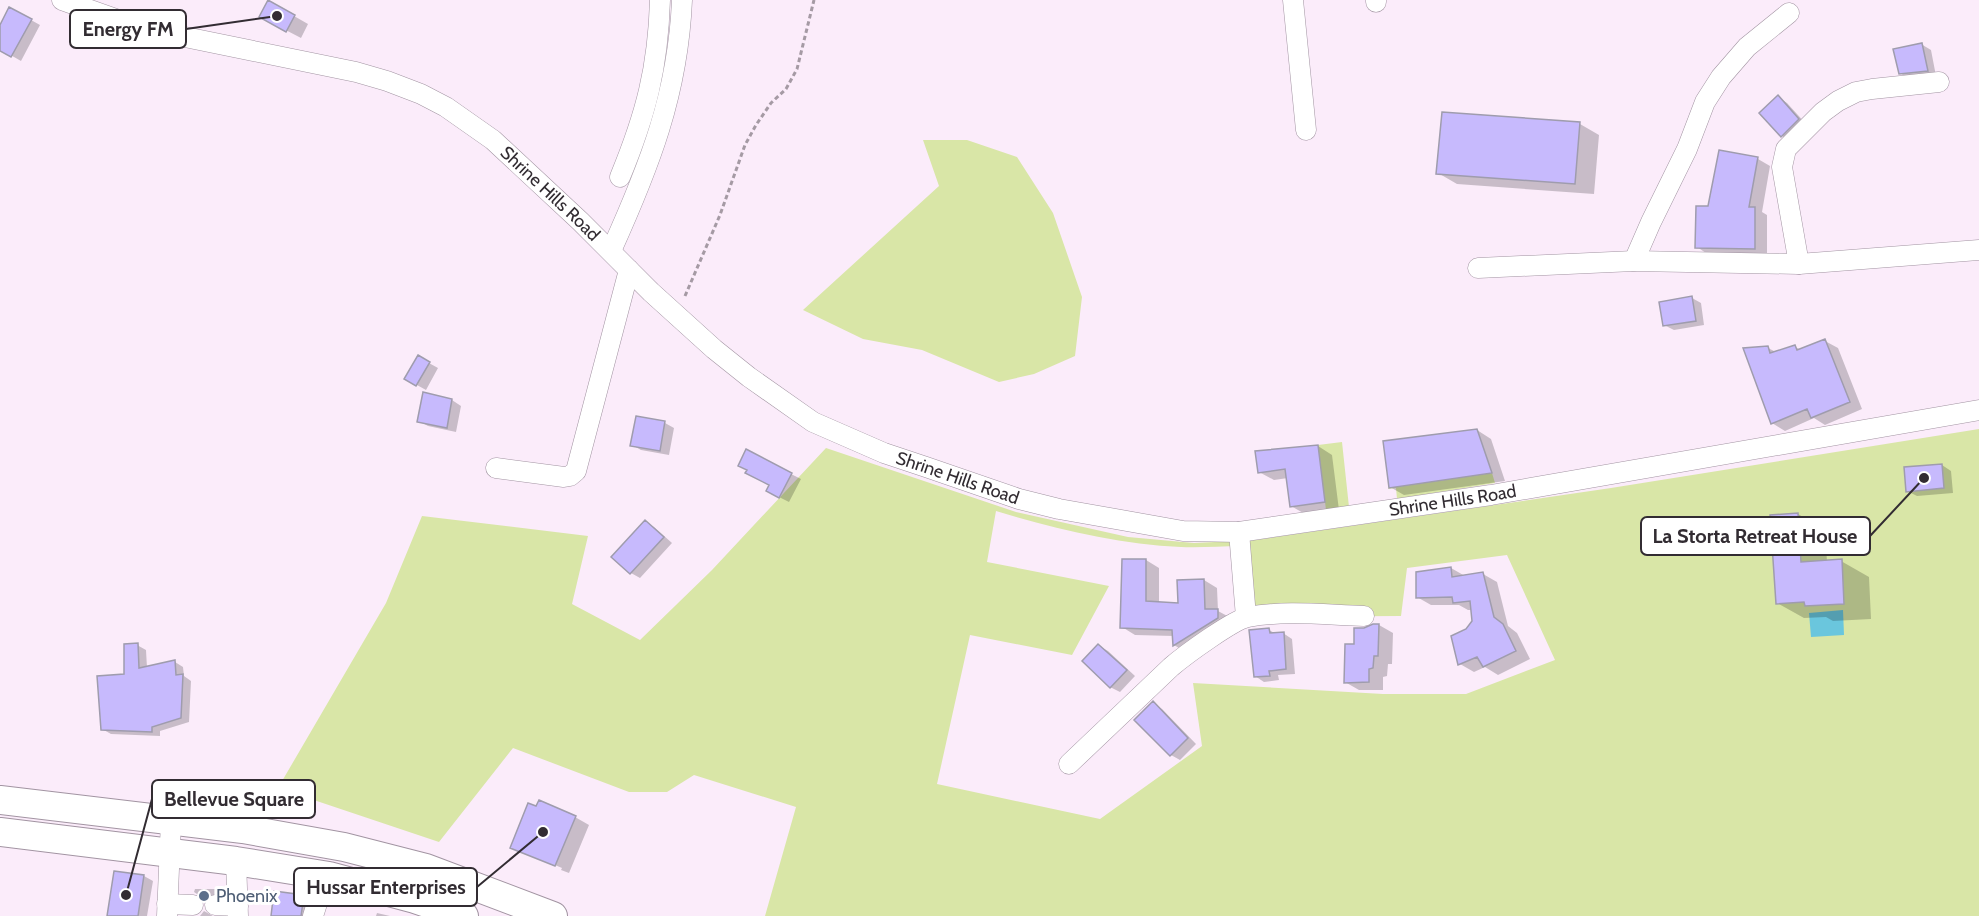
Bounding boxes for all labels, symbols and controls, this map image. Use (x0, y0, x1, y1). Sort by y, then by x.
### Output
callout: Energy FM (70, 10, 186, 48)
text: Energy FM (82, 17, 174, 41)
street label: Shrine Hills Road (496, 142, 605, 246)
street label: Shrine Hills Road (893, 447, 1022, 509)
street label: Shrine Hills Road (1387, 480, 1518, 521)
callout: La Storta Retreat House (1641, 517, 1870, 555)
text: La Storta Retreat House (1653, 524, 1857, 548)
callout: Bellevue Square (152, 780, 315, 818)
text: Bellevue Square (164, 787, 304, 811)
callout: Hussar Enterprises (294, 868, 477, 906)
text: Hussar Enterprises (306, 875, 466, 899)
place label: Phoenix (216, 885, 278, 907)
marker: Phoenix (197, 889, 211, 903)

